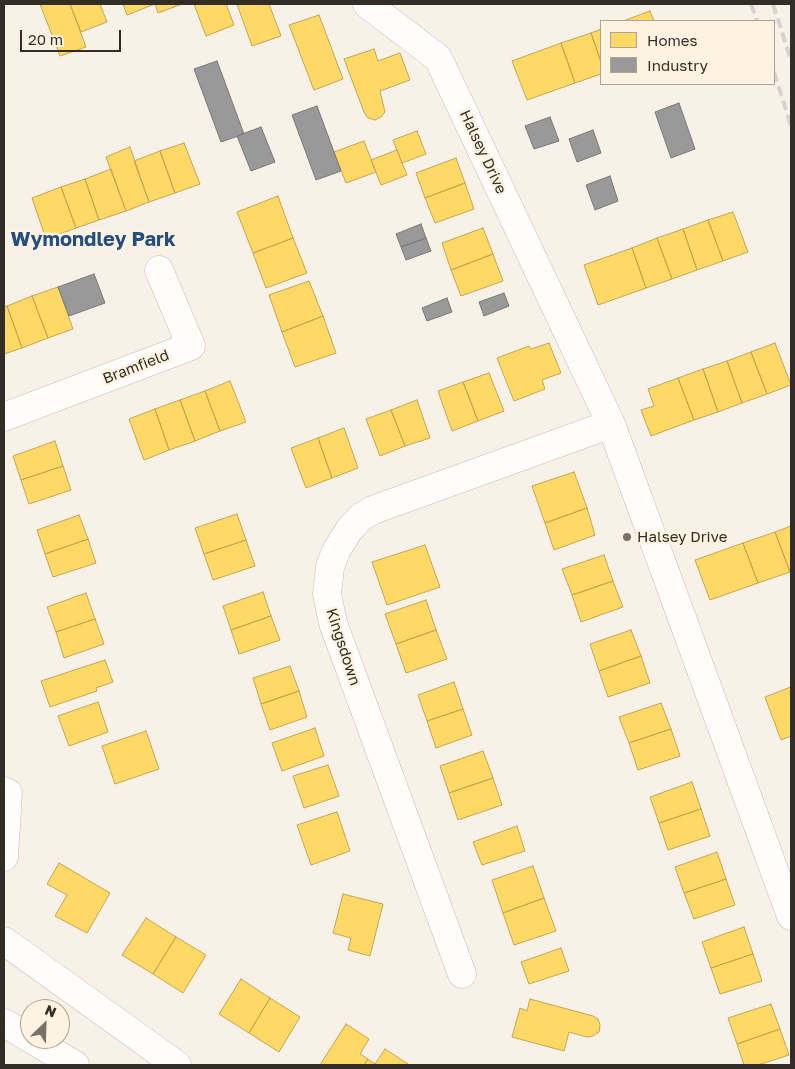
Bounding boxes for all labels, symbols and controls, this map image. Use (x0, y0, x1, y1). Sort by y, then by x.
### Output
scale bar (22, 20, 124, 52)
legend (600, 20, 775, 85)
text: 20 m (28, 30, 63, 48)
text: Homes (647, 31, 697, 49)
text: Industry (647, 56, 708, 74)
street label: Halsey Drive (456, 107, 510, 197)
district label: Wymondley Park (11, 228, 175, 252)
street label: Bramfield (100, 346, 172, 388)
place label: Halsey Drive (637, 528, 727, 546)
marker: Halsey Drive (621, 531, 633, 543)
street label: Kingsdown (322, 606, 364, 688)
north arrow (20, 999, 70, 1049)
text: N (43, 1001, 59, 1021)

